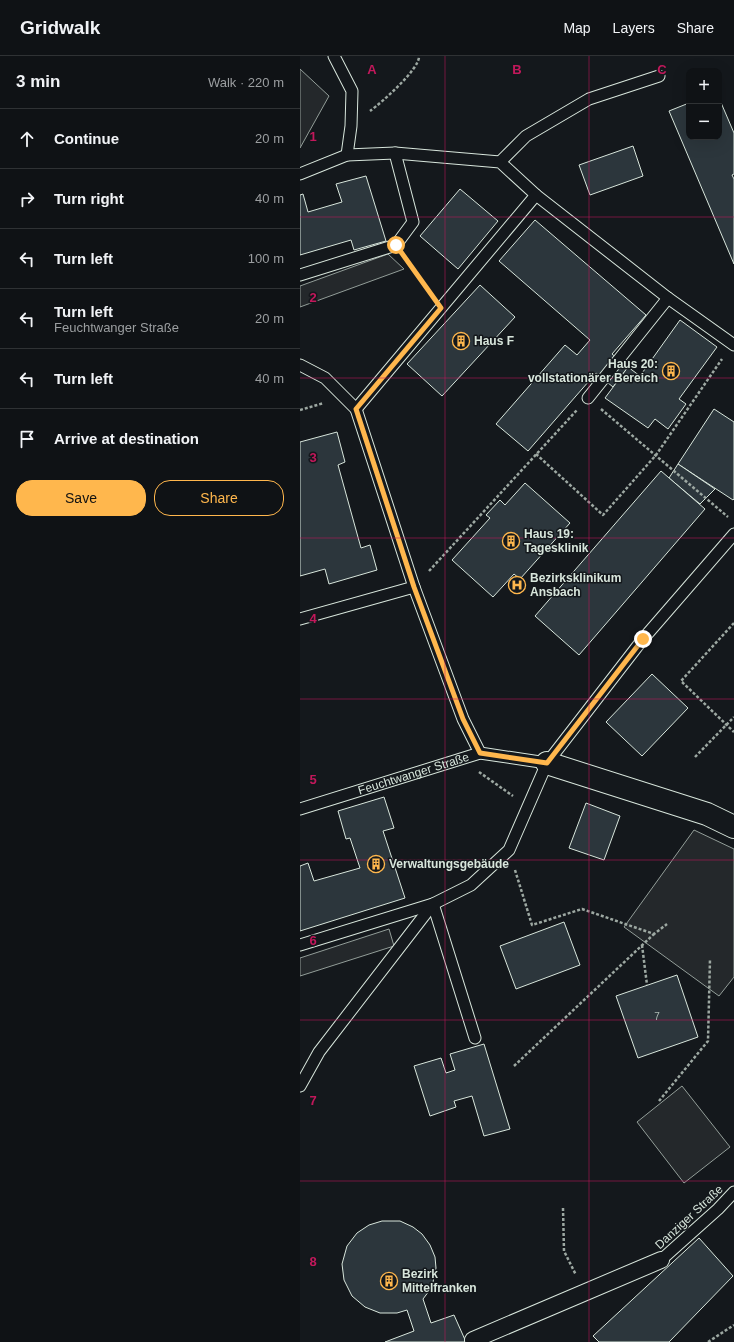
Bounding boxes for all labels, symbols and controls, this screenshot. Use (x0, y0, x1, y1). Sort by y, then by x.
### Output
text: Gridwalk (20, 17, 100, 38)
text: Map (563, 20, 591, 36)
text: Layers (613, 20, 655, 36)
text: Share (677, 20, 714, 36)
text: A (367, 62, 377, 77)
text: B (512, 62, 522, 77)
text: C (657, 62, 667, 77)
map controls (686, 68, 722, 140)
button: + (686, 68, 722, 104)
text: 3 min (16, 72, 60, 91)
text: Walk · 220 m (208, 75, 284, 90)
button: − (686, 104, 722, 140)
icon: ahead (16, 128, 38, 150)
text: 1 (309, 129, 317, 144)
text: Continue (54, 130, 119, 147)
text: 20 m (255, 131, 284, 146)
icon: right (16, 188, 38, 210)
text: Turn right (54, 190, 124, 207)
text: 40 m (255, 191, 284, 206)
route start (387, 236, 405, 254)
icon: left (16, 248, 38, 270)
text: Turn left (54, 250, 113, 267)
text: 100 m (248, 251, 284, 266)
text: 2 (309, 290, 317, 305)
text: Turn left (54, 303, 113, 320)
icon: left (16, 308, 38, 330)
text: 20 m (255, 311, 284, 326)
text: Feuchtwanger Straße (54, 320, 179, 335)
building icon: Haus F (451, 331, 471, 351)
place label: Haus F (474, 334, 514, 348)
place label: Haus 20: vollstationärer Bereich (528, 357, 658, 385)
building icon: Haus 20: vollstationärer Bereich (661, 361, 681, 381)
icon: left (16, 368, 38, 390)
text: Turn left (54, 370, 113, 387)
text: 40 m (255, 371, 284, 386)
icon: arrive (16, 428, 38, 450)
text: Arrive at destination (54, 430, 199, 447)
text: 3 (309, 450, 317, 465)
button: Save (16, 480, 146, 516)
button: Share (154, 480, 284, 516)
place label: Haus 19: Tagesklinik (524, 527, 589, 555)
building icon: Haus 19: Tagesklinik (501, 531, 521, 551)
place label: Bezirksklinikum Ansbach (530, 571, 621, 599)
hospital icon: Bezirksklinikum Ansbach (507, 575, 527, 595)
text: 4 (309, 611, 317, 626)
route end (634, 630, 652, 648)
street label: Feuchtwanger Straße (356, 750, 471, 798)
text: 5 (309, 772, 317, 787)
building icon: Verwaltungsgebäude (366, 854, 386, 874)
place label: Verwaltungsgebäude (389, 857, 509, 871)
text: 6 (309, 933, 317, 948)
house number: 7 (654, 1011, 660, 1022)
text: 7 (309, 1093, 317, 1108)
street label: Danziger Straße (652, 1182, 726, 1252)
text: 8 (309, 1254, 317, 1269)
place label: Bezirk Mittelfranken (402, 1267, 477, 1295)
building icon: Bezirk Mittelfranken (379, 1271, 399, 1291)

